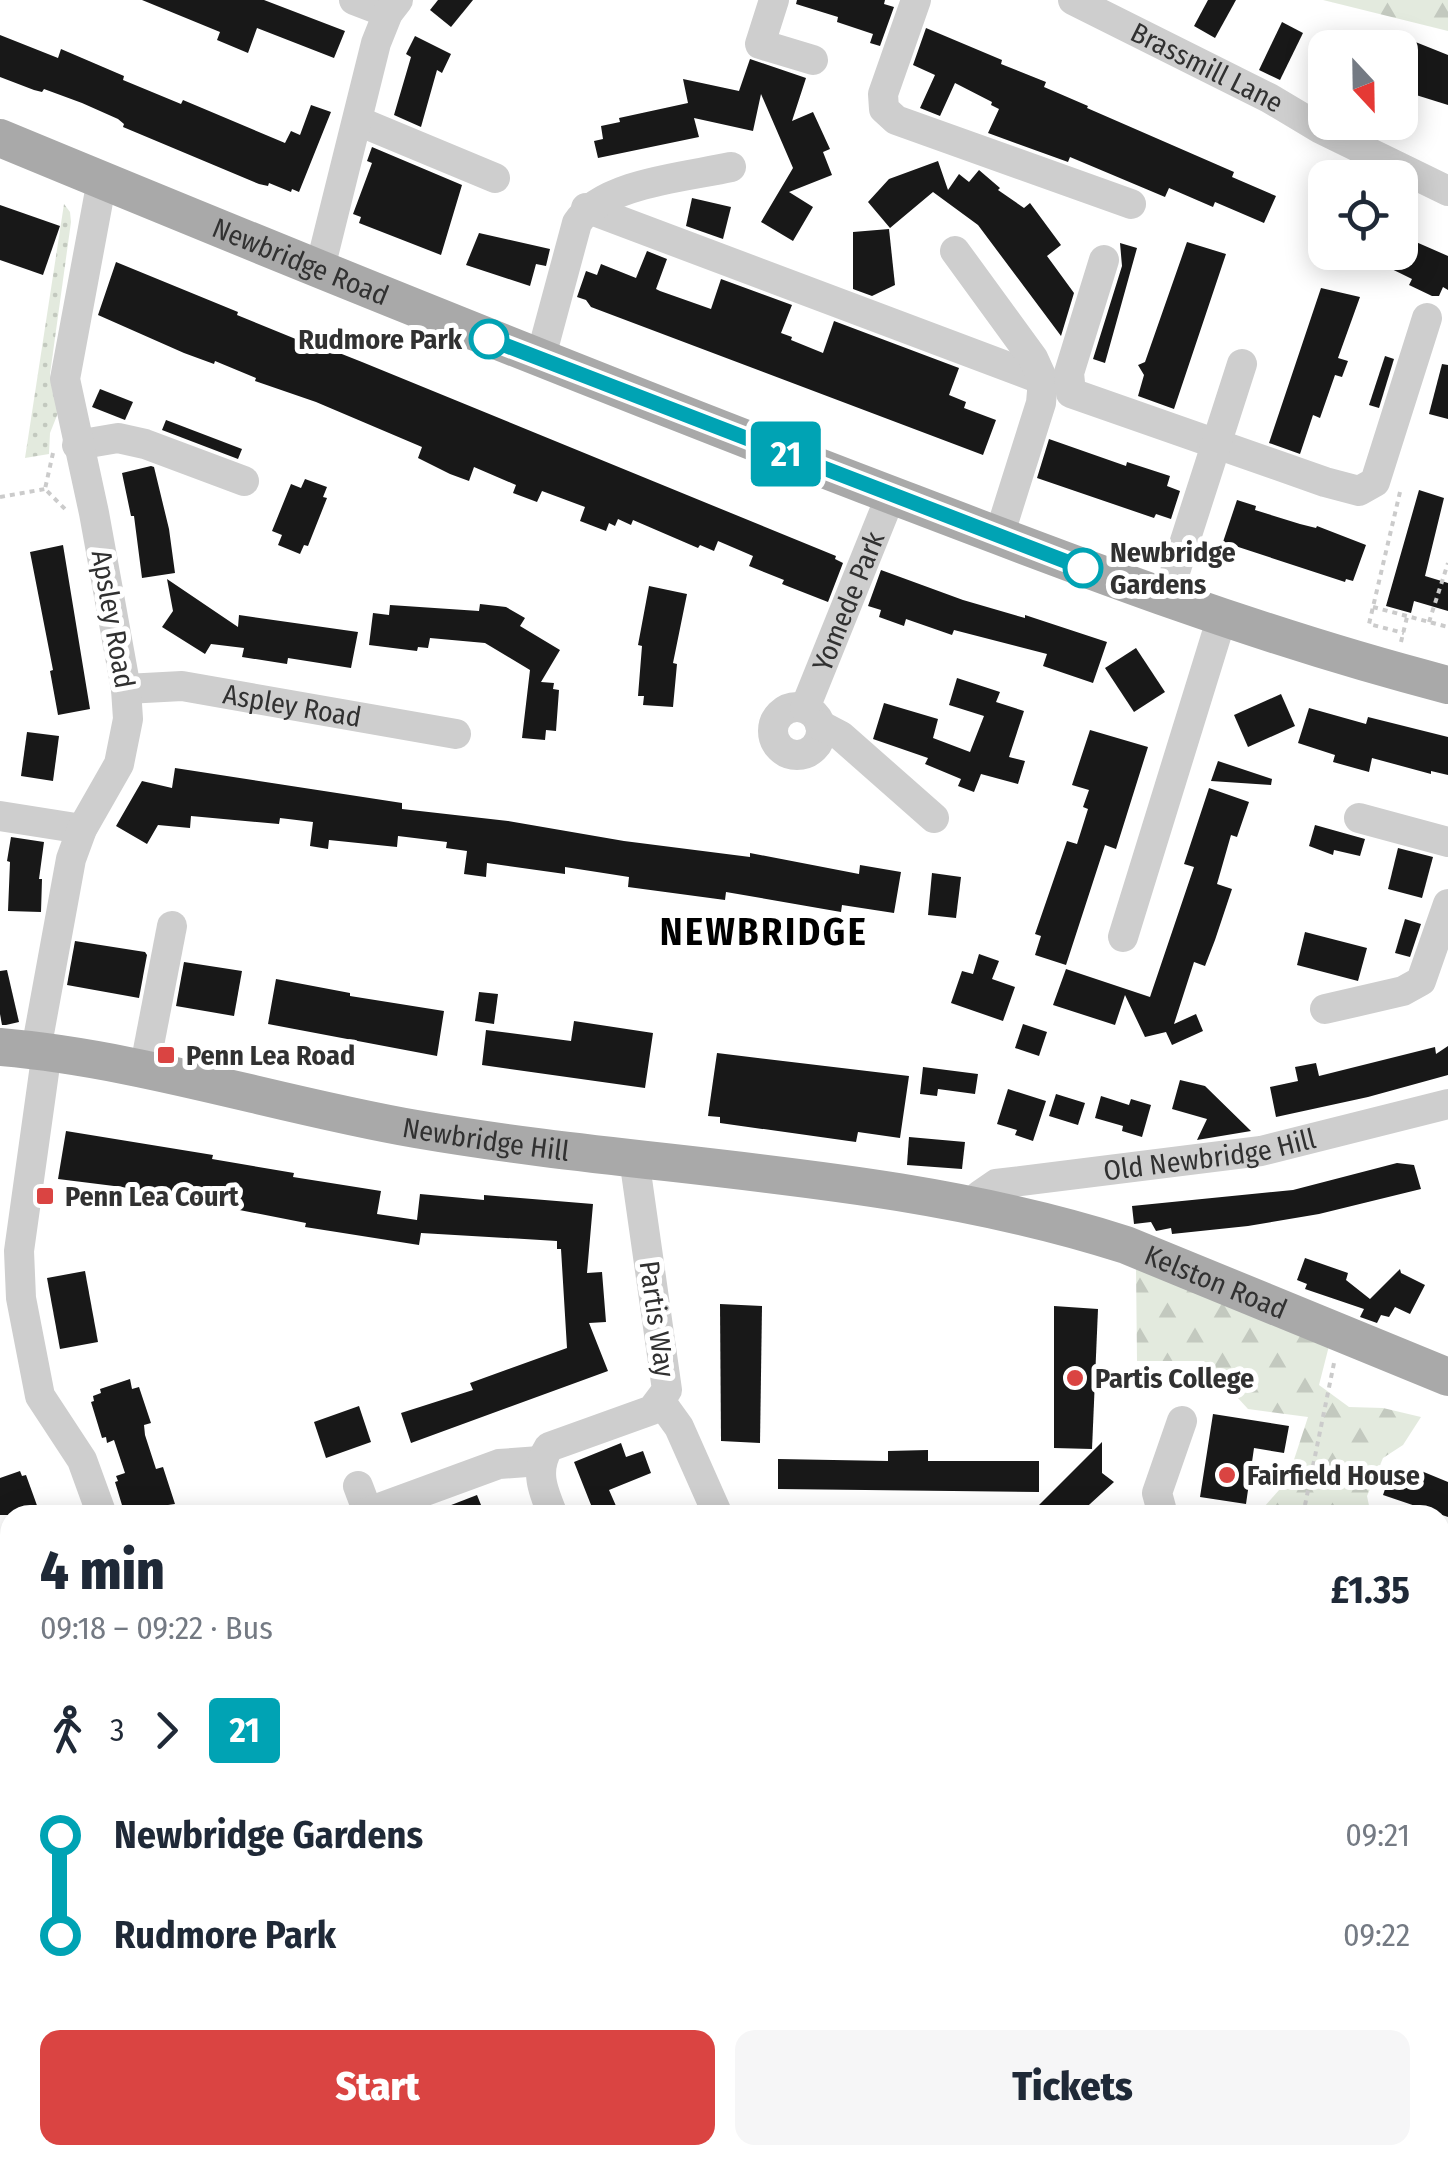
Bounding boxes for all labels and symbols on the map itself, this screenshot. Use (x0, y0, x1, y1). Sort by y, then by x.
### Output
street label: Brassmill Lane (1126, 15, 1289, 119)
north arrow (1308, 30, 1418, 140)
street label: Newbridge Road (208, 211, 394, 312)
marker: Rudmore Park (470, 320, 508, 358)
place label: Rudmore Park (298, 323, 463, 356)
line badge: 21 (741, 422, 831, 486)
street label: Yomede Park (805, 526, 891, 676)
place label: Newbridge Gardens (1110, 536, 1236, 601)
street label: Apsley Road (85, 547, 141, 691)
marker: Newbridge Gardens (1064, 549, 1102, 587)
street label: Aspley Road (221, 677, 364, 734)
district label: NEWBRIDGE (660, 909, 868, 955)
place label: Penn Lea Road (186, 1039, 355, 1072)
marker: Penn Lea Road (155, 1044, 177, 1066)
street label: Newbridge Hill (400, 1110, 571, 1167)
street label: Old Newbridge Hill (1101, 1121, 1319, 1187)
place label: Penn Lea Court (65, 1180, 240, 1213)
marker: Penn Lea Court (34, 1185, 56, 1207)
street label: Kelston Road (1140, 1238, 1292, 1326)
street label: Partis Way (632, 1259, 682, 1380)
place label: Partis College (1095, 1362, 1254, 1395)
marker: Partis College (1064, 1367, 1086, 1389)
place label: Fairfield House (1247, 1459, 1420, 1492)
marker: Fairfield House (1216, 1464, 1238, 1486)

